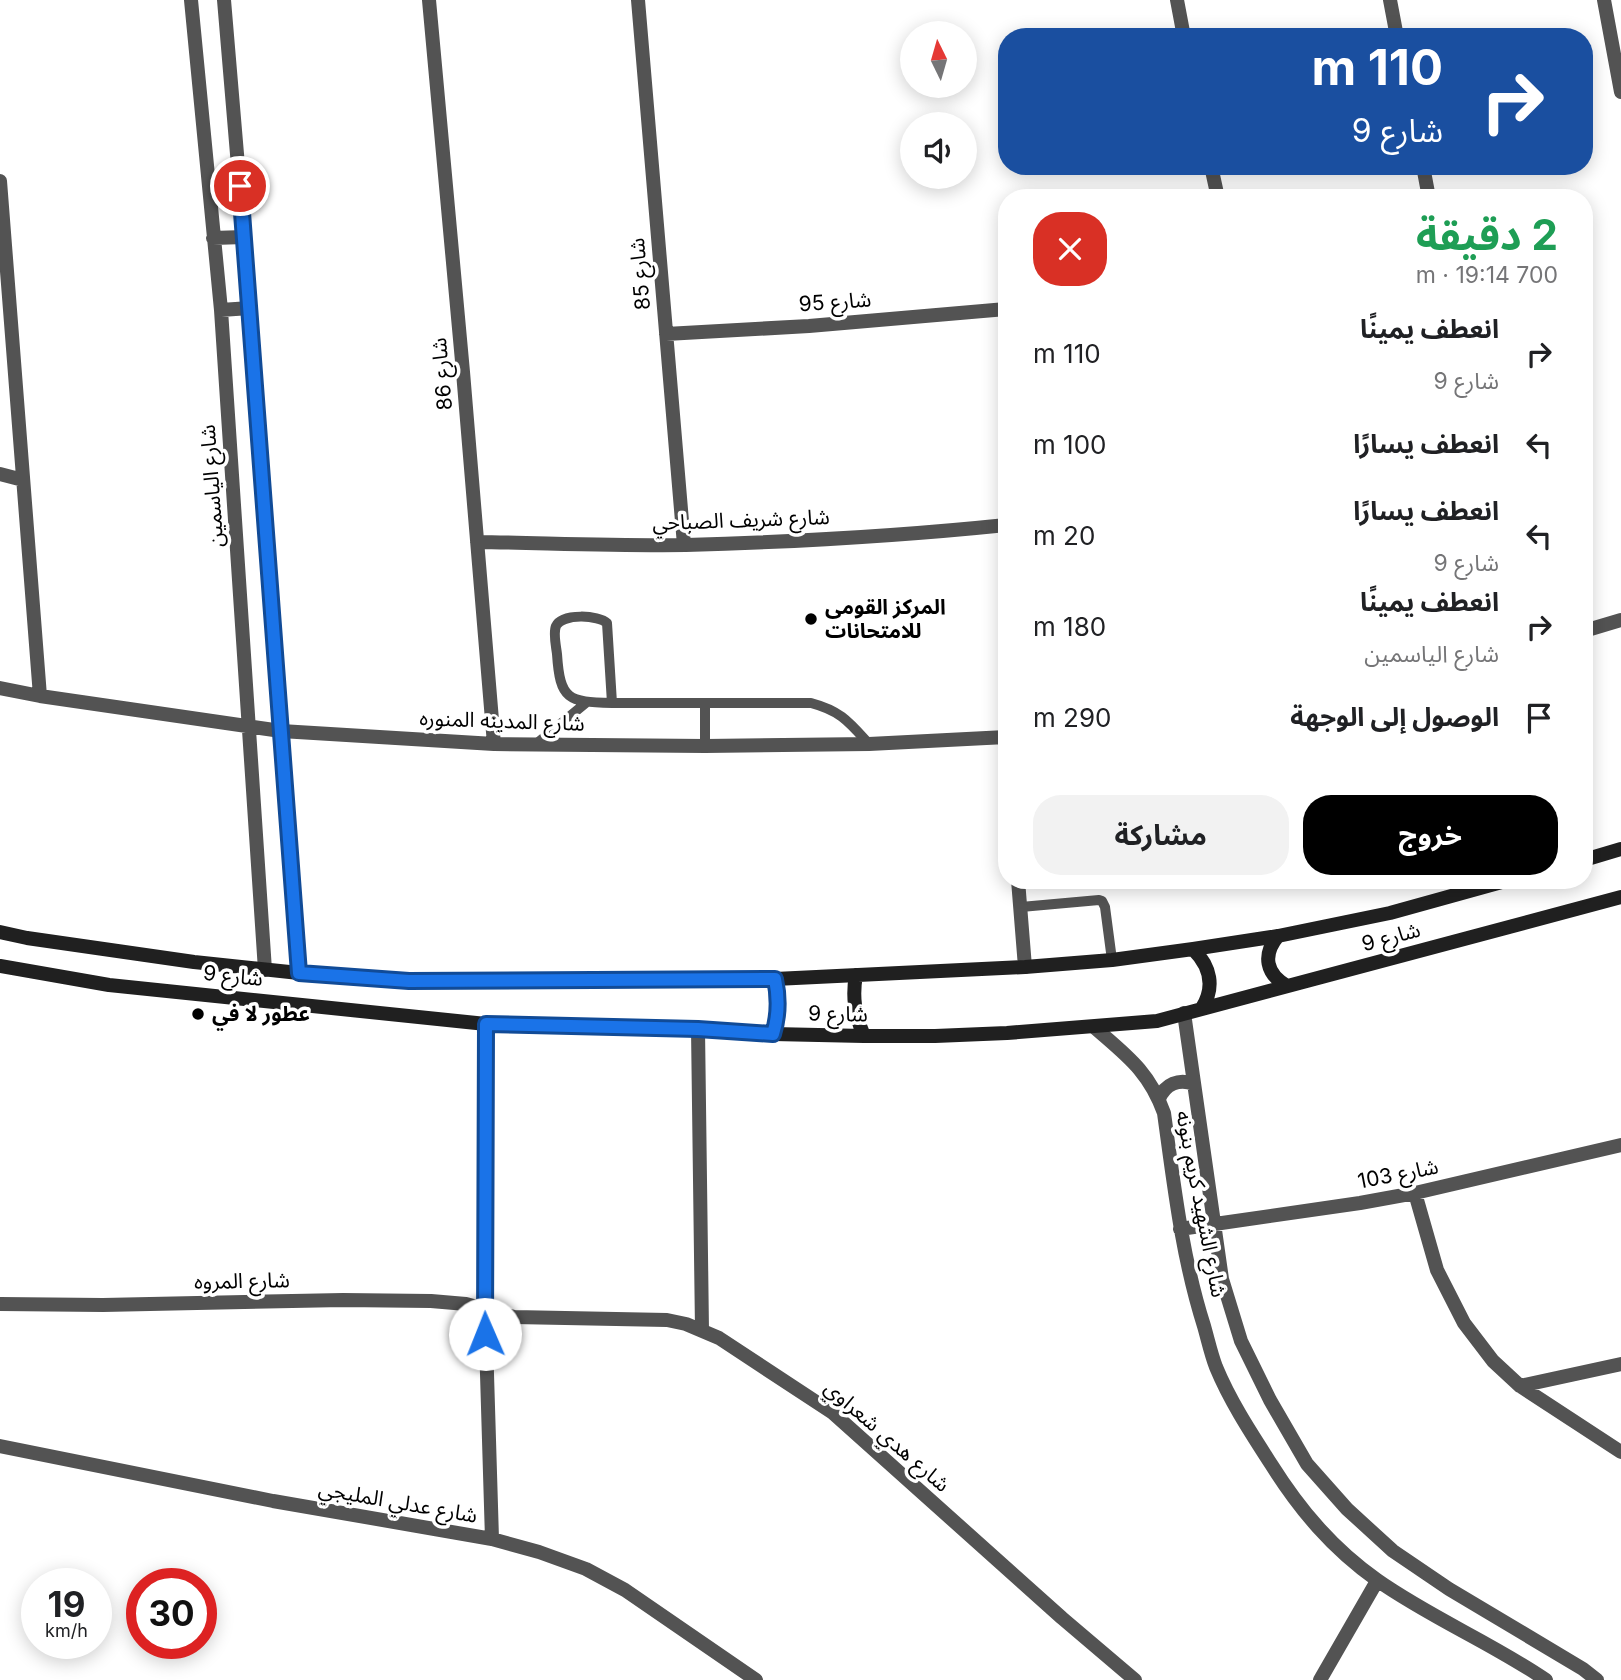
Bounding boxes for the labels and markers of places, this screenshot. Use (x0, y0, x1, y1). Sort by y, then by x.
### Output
pin (210, 156, 270, 216)
place label: المركز القومى للامتحانات (825, 594, 946, 643)
marker: المركز القومى للامتحانات (803, 611, 819, 627)
place label: عطور لا في (212, 1001, 310, 1031)
marker: عطور لا في (190, 1006, 206, 1022)

